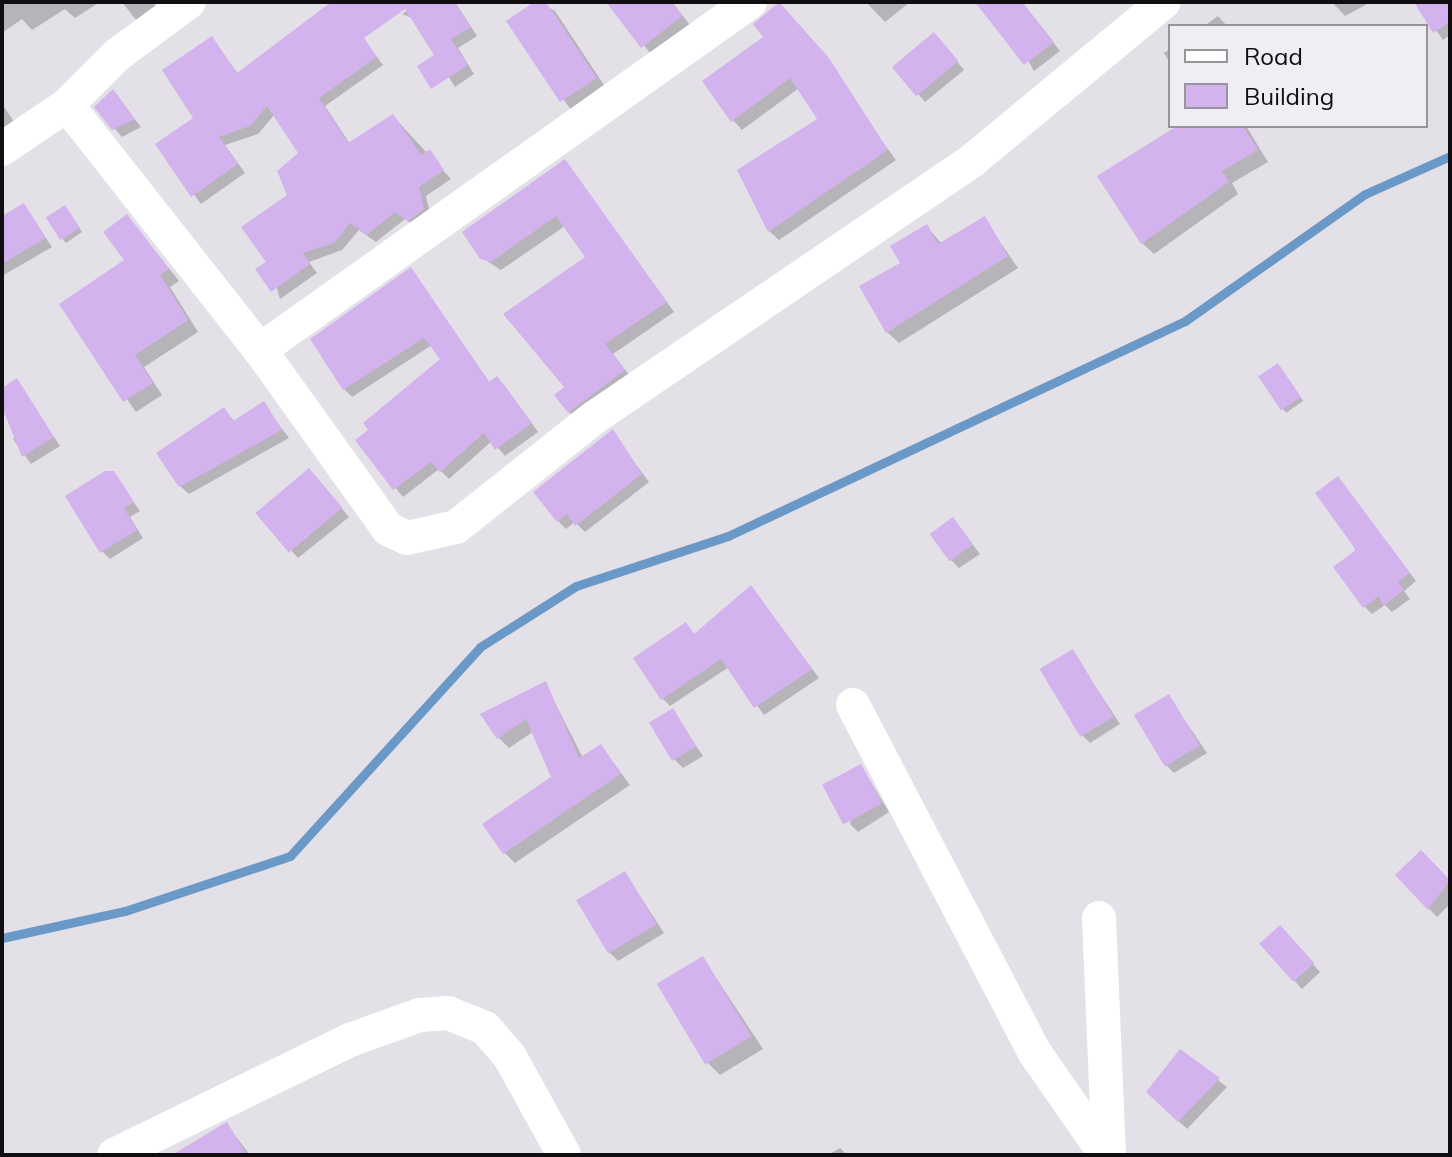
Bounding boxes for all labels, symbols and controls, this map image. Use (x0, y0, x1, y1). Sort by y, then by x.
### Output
legend (1168, 24, 1428, 128)
text: Road (1244, 41, 1303, 71)
text: Building (1244, 81, 1334, 111)

